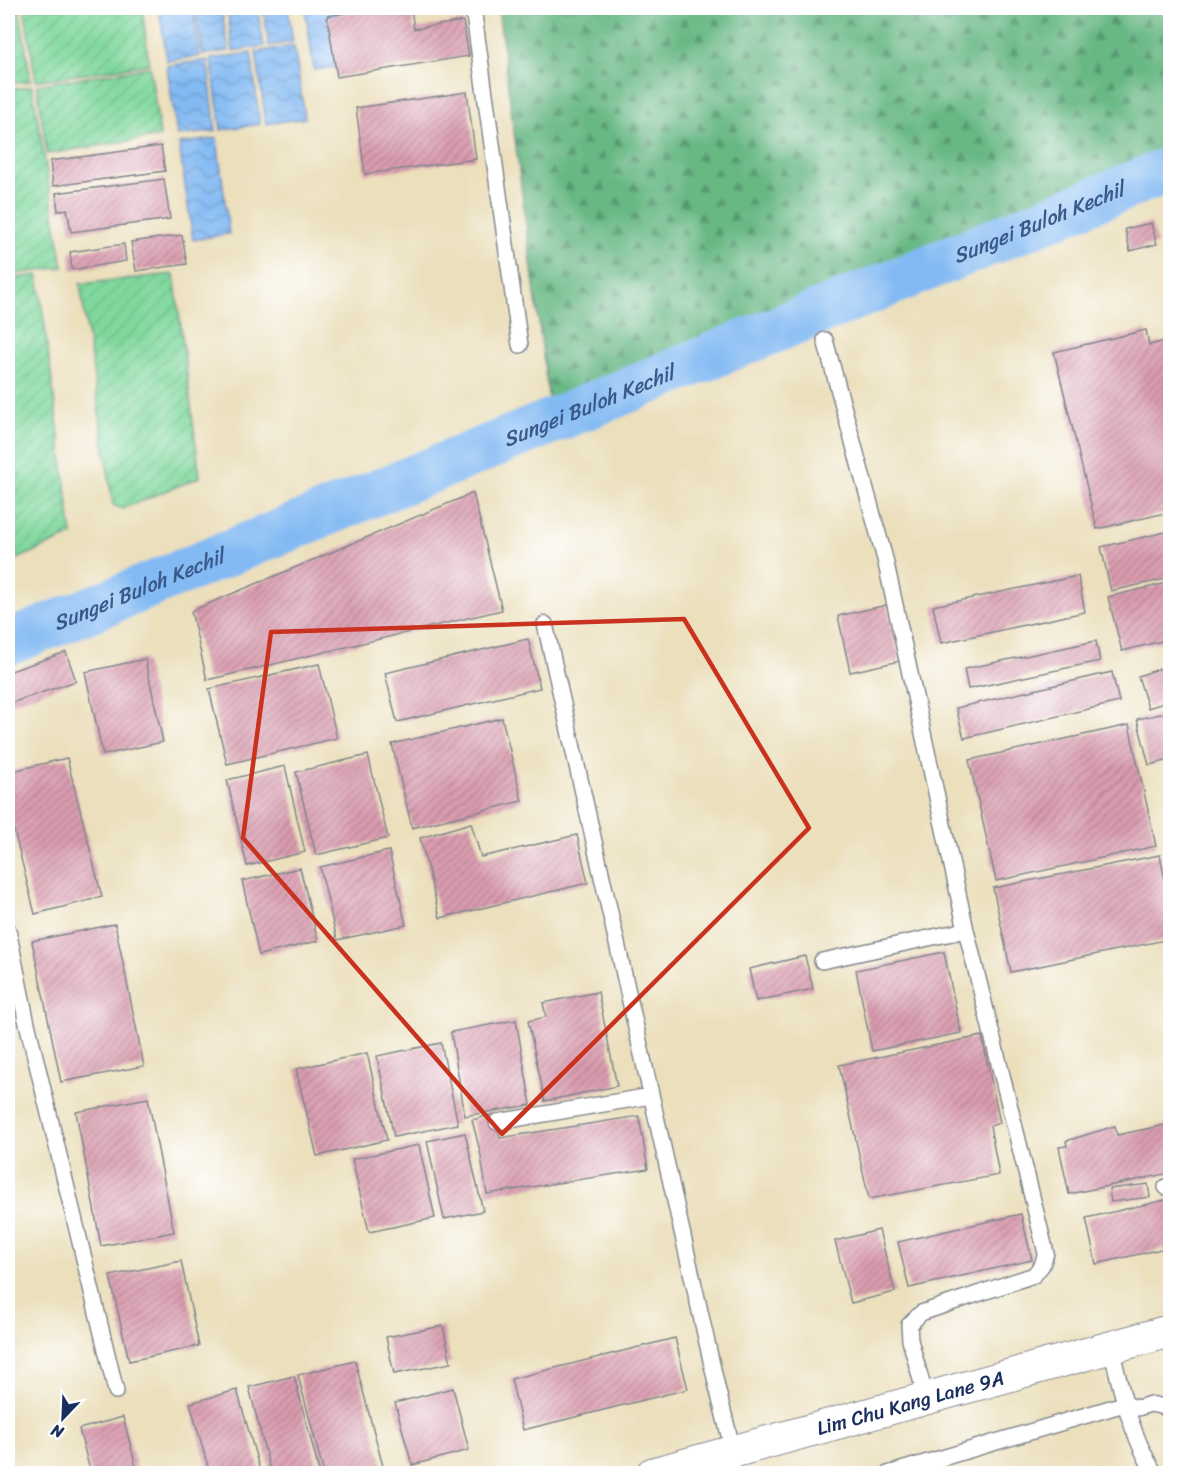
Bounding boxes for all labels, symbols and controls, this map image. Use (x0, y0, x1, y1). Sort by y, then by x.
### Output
water label: Sungei Buloh Kechil (947, 169, 1135, 275)
water label: Sungei Buloh Kechil (497, 352, 685, 458)
water label: Sungei Buloh Kechil (47, 536, 235, 642)
street label: Lim Chu Kang Lane 9A (813, 1361, 1008, 1446)
north arrow (33, 1388, 93, 1448)
text: N (46, 1415, 69, 1447)

